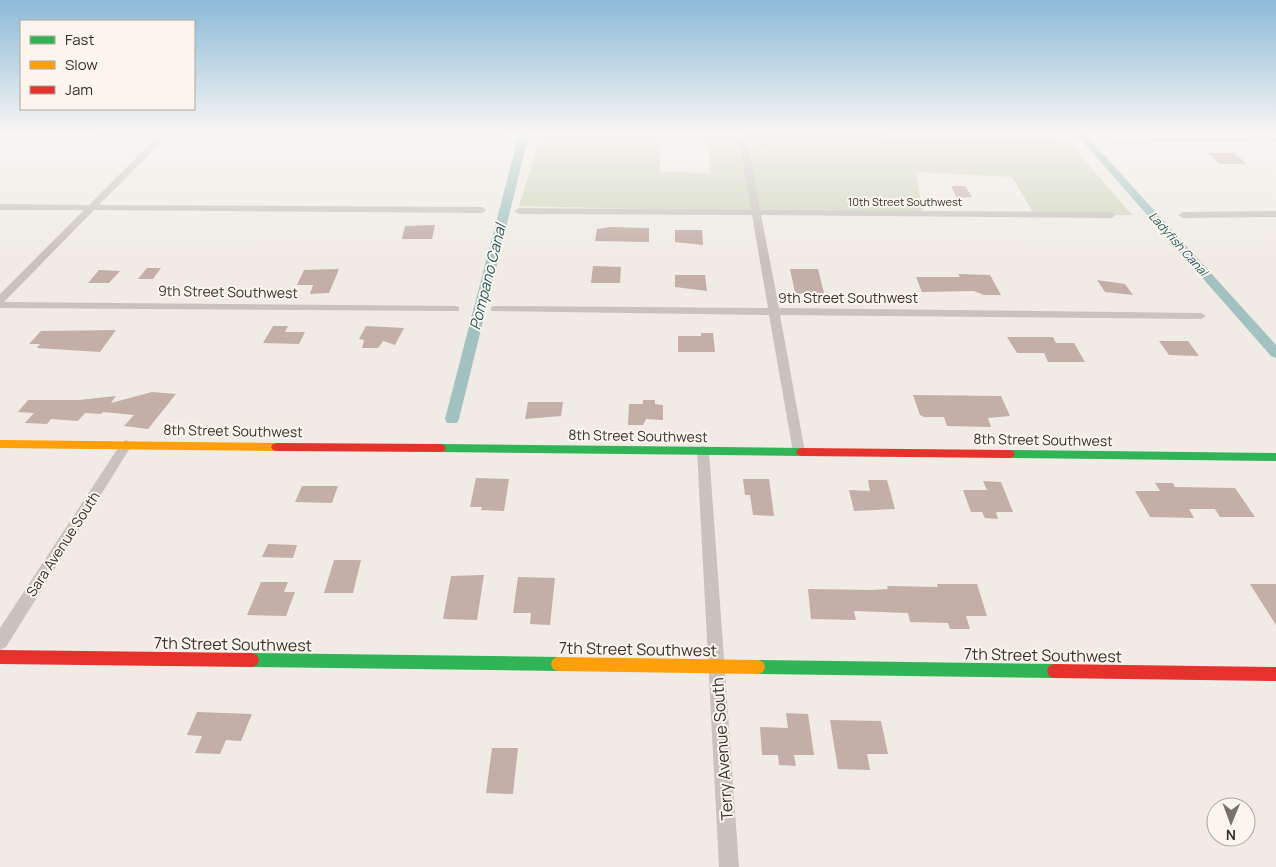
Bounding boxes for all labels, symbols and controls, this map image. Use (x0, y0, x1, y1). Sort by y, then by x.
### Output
legend (20, 20, 195, 110)
text: Fast (65, 29, 94, 50)
text: Slow (65, 54, 98, 75)
text: Jam (65, 79, 93, 100)
street label: 10th Street Southwest (848, 194, 962, 209)
water label: Ladyfish Canal (1145, 208, 1213, 281)
water label: Pompano Canal (464, 219, 511, 332)
street label: 9th Street Southwest (158, 281, 299, 302)
street label: 9th Street Southwest (778, 288, 918, 307)
street label: 8th Street Southwest (163, 420, 303, 441)
street label: 8th Street Southwest (568, 425, 708, 446)
street label: 8th Street Southwest (973, 429, 1113, 450)
street label: Sara Avenue South (21, 488, 104, 600)
street label: 7th Street Southwest (154, 632, 312, 656)
street label: 7th Street Southwest (559, 637, 717, 661)
street label: 7th Street Southwest (964, 643, 1122, 667)
street label: Terry Avenue South (706, 677, 738, 821)
north arrow (1206, 797, 1256, 847)
text: N (1226, 826, 1236, 845)

